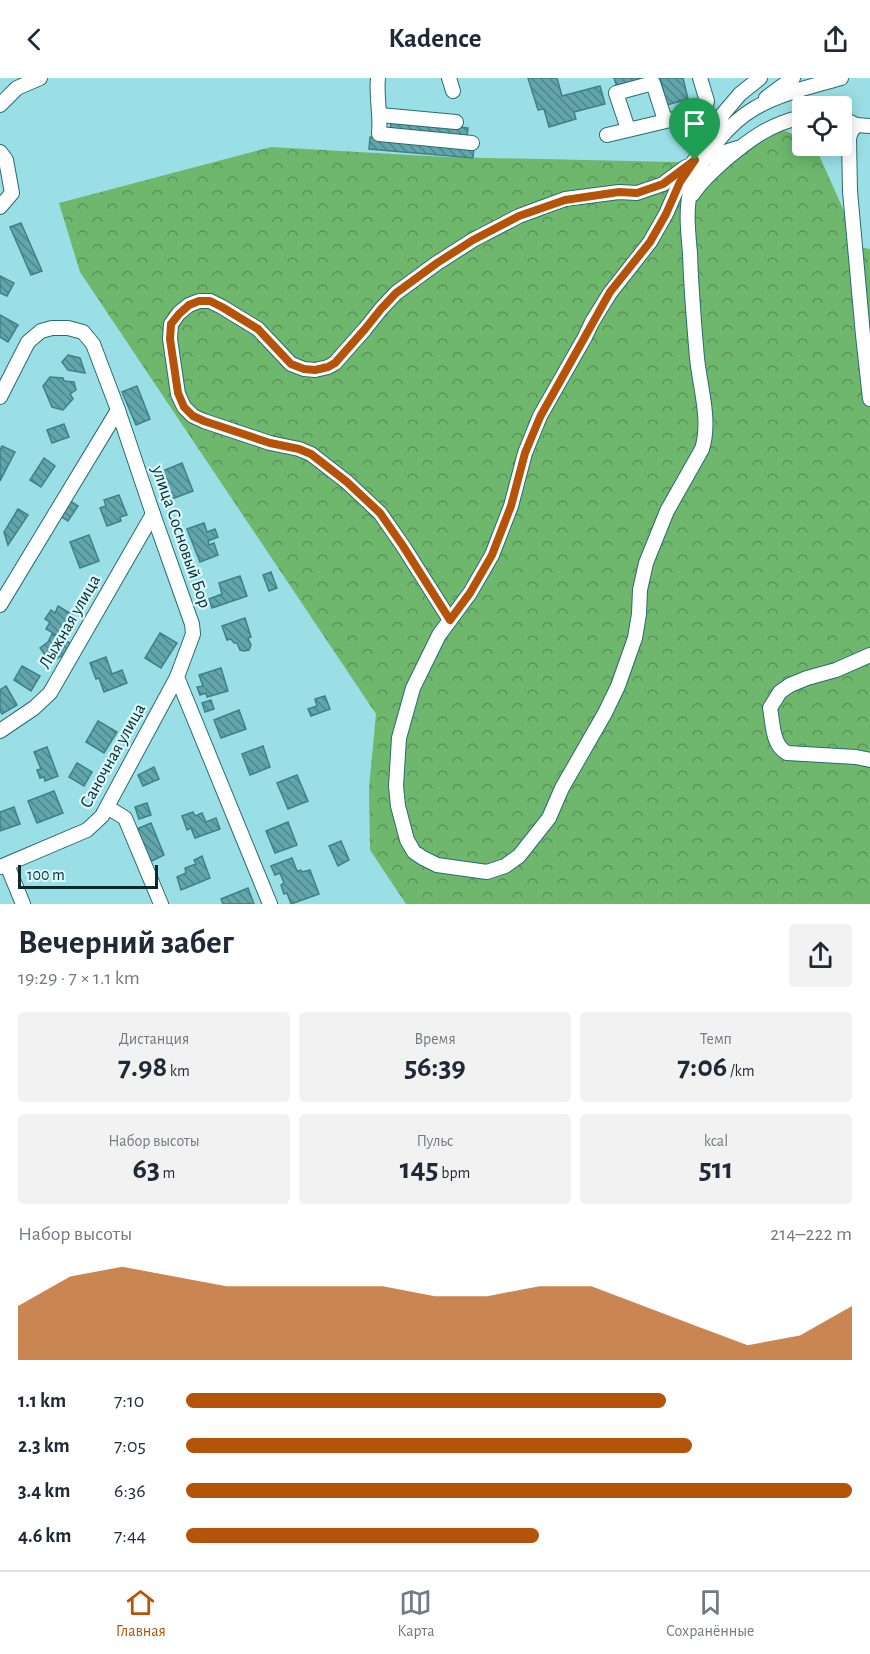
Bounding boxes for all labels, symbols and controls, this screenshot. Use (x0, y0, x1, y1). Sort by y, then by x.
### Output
icon: back (18, 23, 51, 56)
icon: share (819, 23, 852, 56)
text: Kadence (389, 25, 481, 52)
map controls (792, 96, 852, 156)
button: locate (792, 96, 852, 156)
pin (669, 98, 720, 160)
icon: arrive (678, 107, 711, 140)
street label: улица Сосновый Бор (148, 463, 214, 611)
street label: Лыжная улица (36, 572, 104, 672)
street label: Саночная улица (77, 701, 149, 811)
scale bar (18, 862, 158, 890)
text: 100 m (27, 867, 65, 883)
button: share (789, 924, 852, 987)
text: Вечерний забег (18, 927, 234, 960)
text: 19:29 · 7 × 1.1 km (18, 968, 140, 988)
text: Дистанция (119, 1031, 189, 1047)
text: Время (414, 1031, 456, 1047)
text: Темп (700, 1031, 732, 1047)
text: 7.98 (118, 1052, 167, 1082)
text: 56:39 (404, 1052, 466, 1082)
text: 7:06 (677, 1052, 727, 1082)
text: km (167, 1063, 190, 1079)
text: /km (727, 1063, 755, 1079)
text: Набор высоты (108, 1133, 200, 1149)
text: Пульс (416, 1133, 454, 1149)
text: kcal (704, 1133, 728, 1149)
text: 63 (133, 1154, 160, 1184)
text: 145 (400, 1154, 439, 1184)
text: 511 (699, 1154, 733, 1184)
text: m (160, 1165, 175, 1181)
text: bpm (439, 1165, 470, 1181)
text: Набор высоты (18, 1224, 132, 1244)
text: 214–222 m (770, 1224, 852, 1244)
text: 1.1 km (18, 1391, 66, 1411)
text: 7:10 (114, 1391, 144, 1411)
text: 2.3 km (18, 1436, 70, 1456)
text: 7:05 (114, 1436, 146, 1456)
text: 3.4 km (18, 1481, 70, 1501)
text: 6:36 (114, 1481, 146, 1501)
text: 4.6 km (18, 1526, 71, 1546)
text: 7:44 (114, 1526, 146, 1546)
tab: Главная (116, 1586, 166, 1641)
tab: Карта (397, 1586, 435, 1641)
tab: Сохранённые (666, 1586, 754, 1641)

